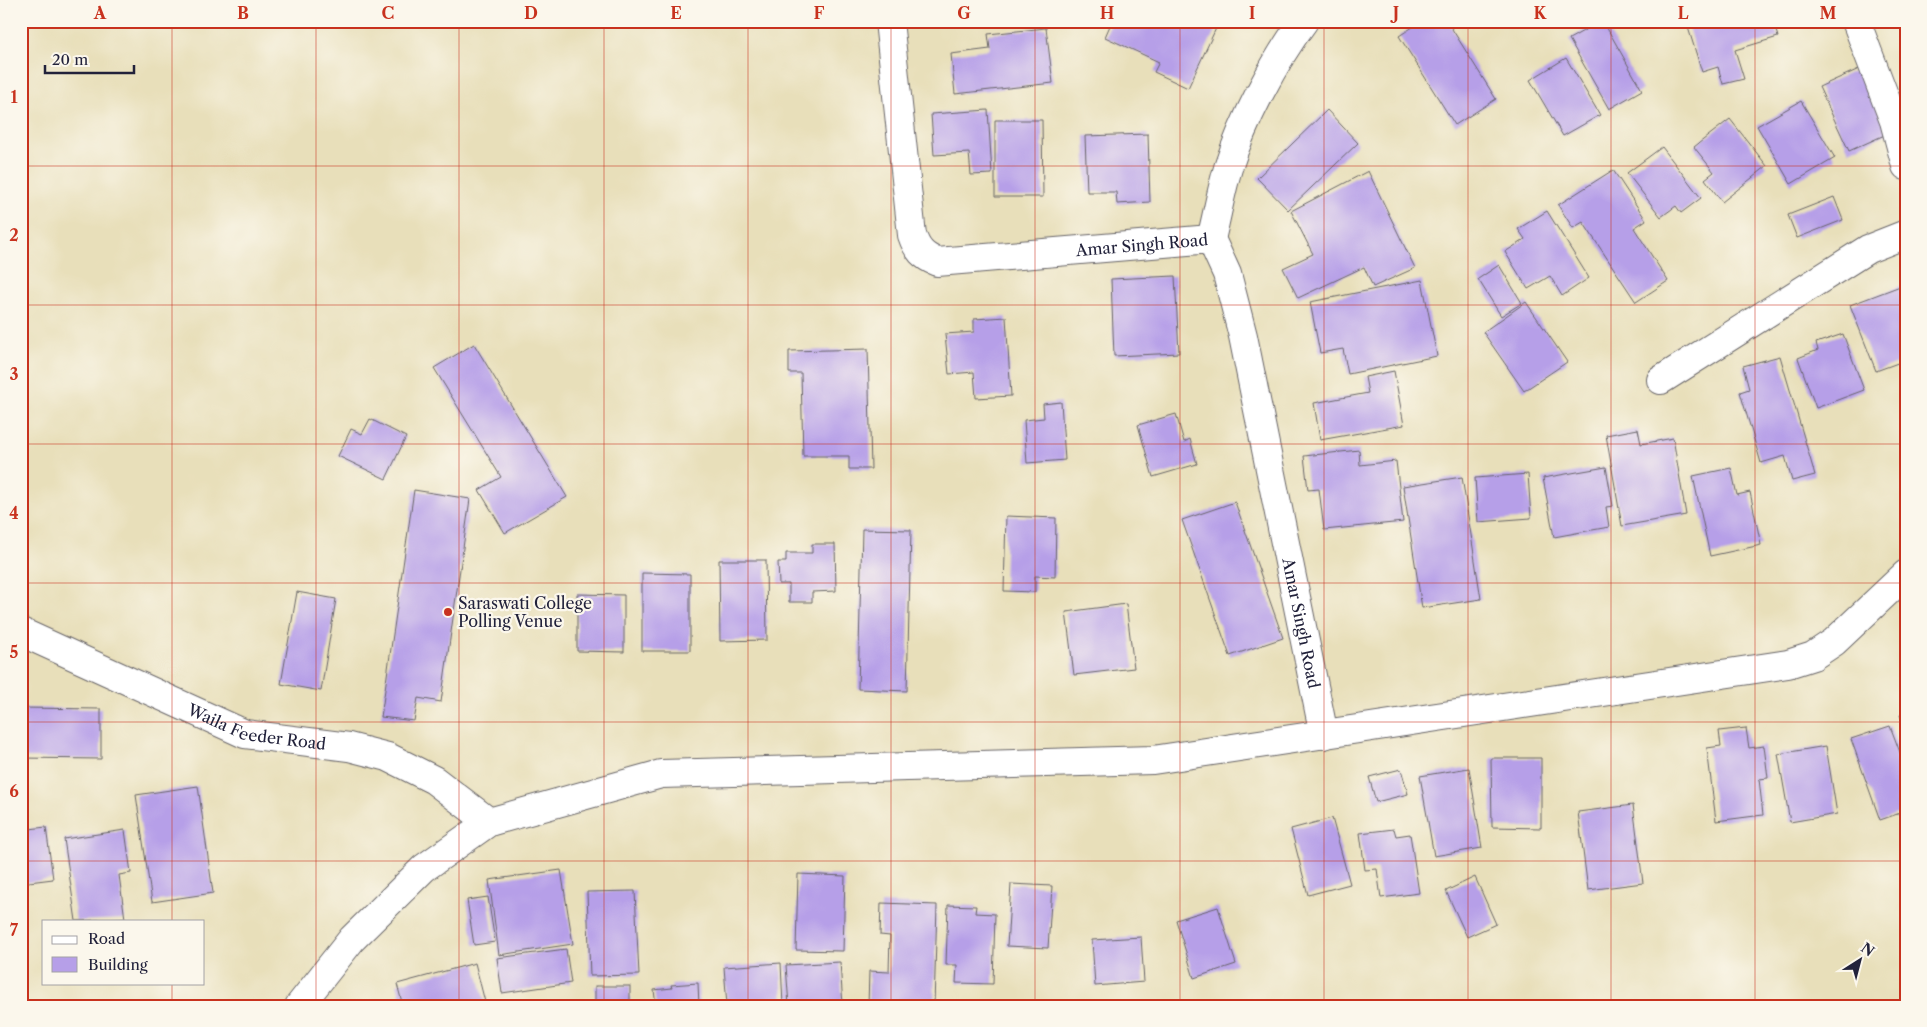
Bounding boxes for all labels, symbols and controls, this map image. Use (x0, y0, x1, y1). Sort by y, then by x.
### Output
text: A (93, 3, 107, 23)
text: B (237, 3, 249, 23)
text: C (382, 3, 394, 23)
text: D (524, 3, 538, 23)
text: E (670, 3, 682, 23)
text: F (814, 3, 825, 23)
text: G (957, 3, 971, 23)
text: H (1100, 3, 1114, 23)
text: I (1249, 3, 1256, 23)
text: J (1390, 3, 1399, 23)
text: K (1534, 3, 1548, 23)
text: L (1677, 3, 1689, 23)
text: M (1820, 3, 1837, 23)
scale bar (45, 42, 134, 74)
text: 20 m (52, 50, 88, 69)
text: 1 (10, 87, 18, 107)
text: 2 (9, 225, 19, 245)
street label: Amar Singh Road (1074, 229, 1209, 260)
text: 3 (9, 364, 19, 384)
text: 4 (9, 503, 19, 523)
street label: Amar Singh Road (1278, 555, 1324, 690)
place label: Saraswati College Polling Venue (458, 593, 592, 631)
marker: Saraswati College Polling Venue (442, 606, 454, 618)
text: 5 (10, 642, 19, 662)
street label: Waila Feeder Road (184, 699, 327, 754)
text: 6 (9, 781, 19, 801)
text: 7 (10, 920, 19, 940)
legend (42, 920, 205, 984)
text: Road (88, 929, 125, 948)
north arrow (1834, 934, 1884, 984)
text: N (1857, 939, 1878, 960)
text: Building (88, 955, 148, 974)

